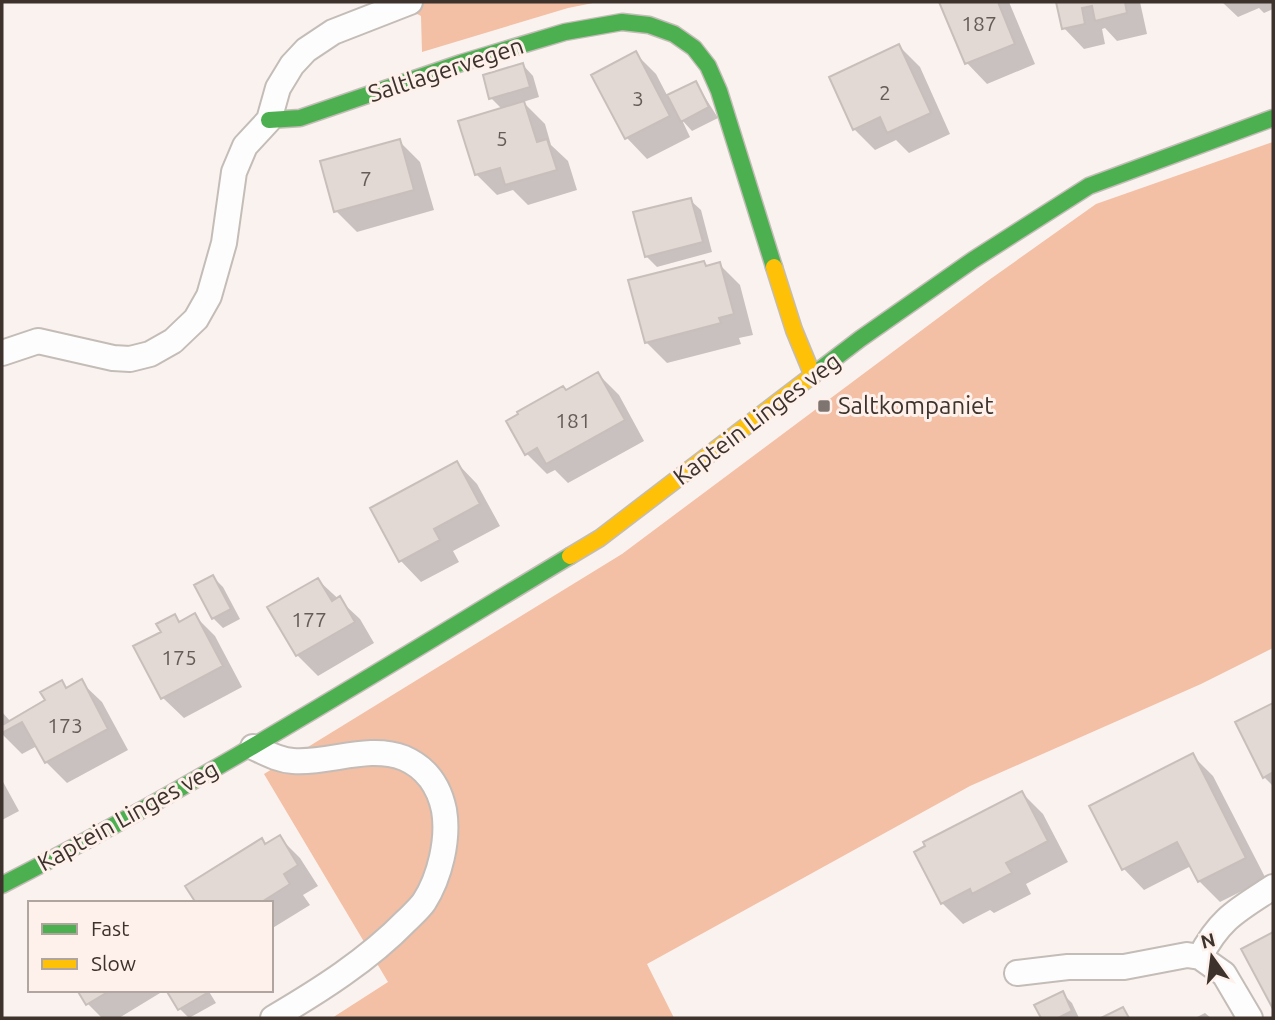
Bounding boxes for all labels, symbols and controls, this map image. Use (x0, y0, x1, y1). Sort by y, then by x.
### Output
house number: 187 (961, 11, 997, 35)
street label: Saltlagervegen (365, 32, 527, 107)
house number: 2 (879, 80, 891, 104)
house number: 3 (632, 86, 644, 110)
house number: 5 (496, 126, 508, 150)
house number: 7 (360, 166, 372, 190)
street label: Kaptein Linges veg (668, 347, 846, 490)
place label: Saltkompaniet (838, 392, 994, 419)
marker: Saltkompaniet (816, 398, 832, 414)
house number: 181 (555, 408, 591, 432)
house number: 177 (291, 607, 327, 631)
house number: 175 (161, 645, 197, 669)
house number: 173 (47, 713, 83, 737)
street label: Kaptein Linges veg (33, 755, 223, 876)
legend (28, 901, 273, 992)
text: Fast (91, 916, 129, 940)
north arrow (1177, 922, 1247, 992)
text: N (1198, 928, 1217, 953)
text: Slow (91, 951, 136, 975)

